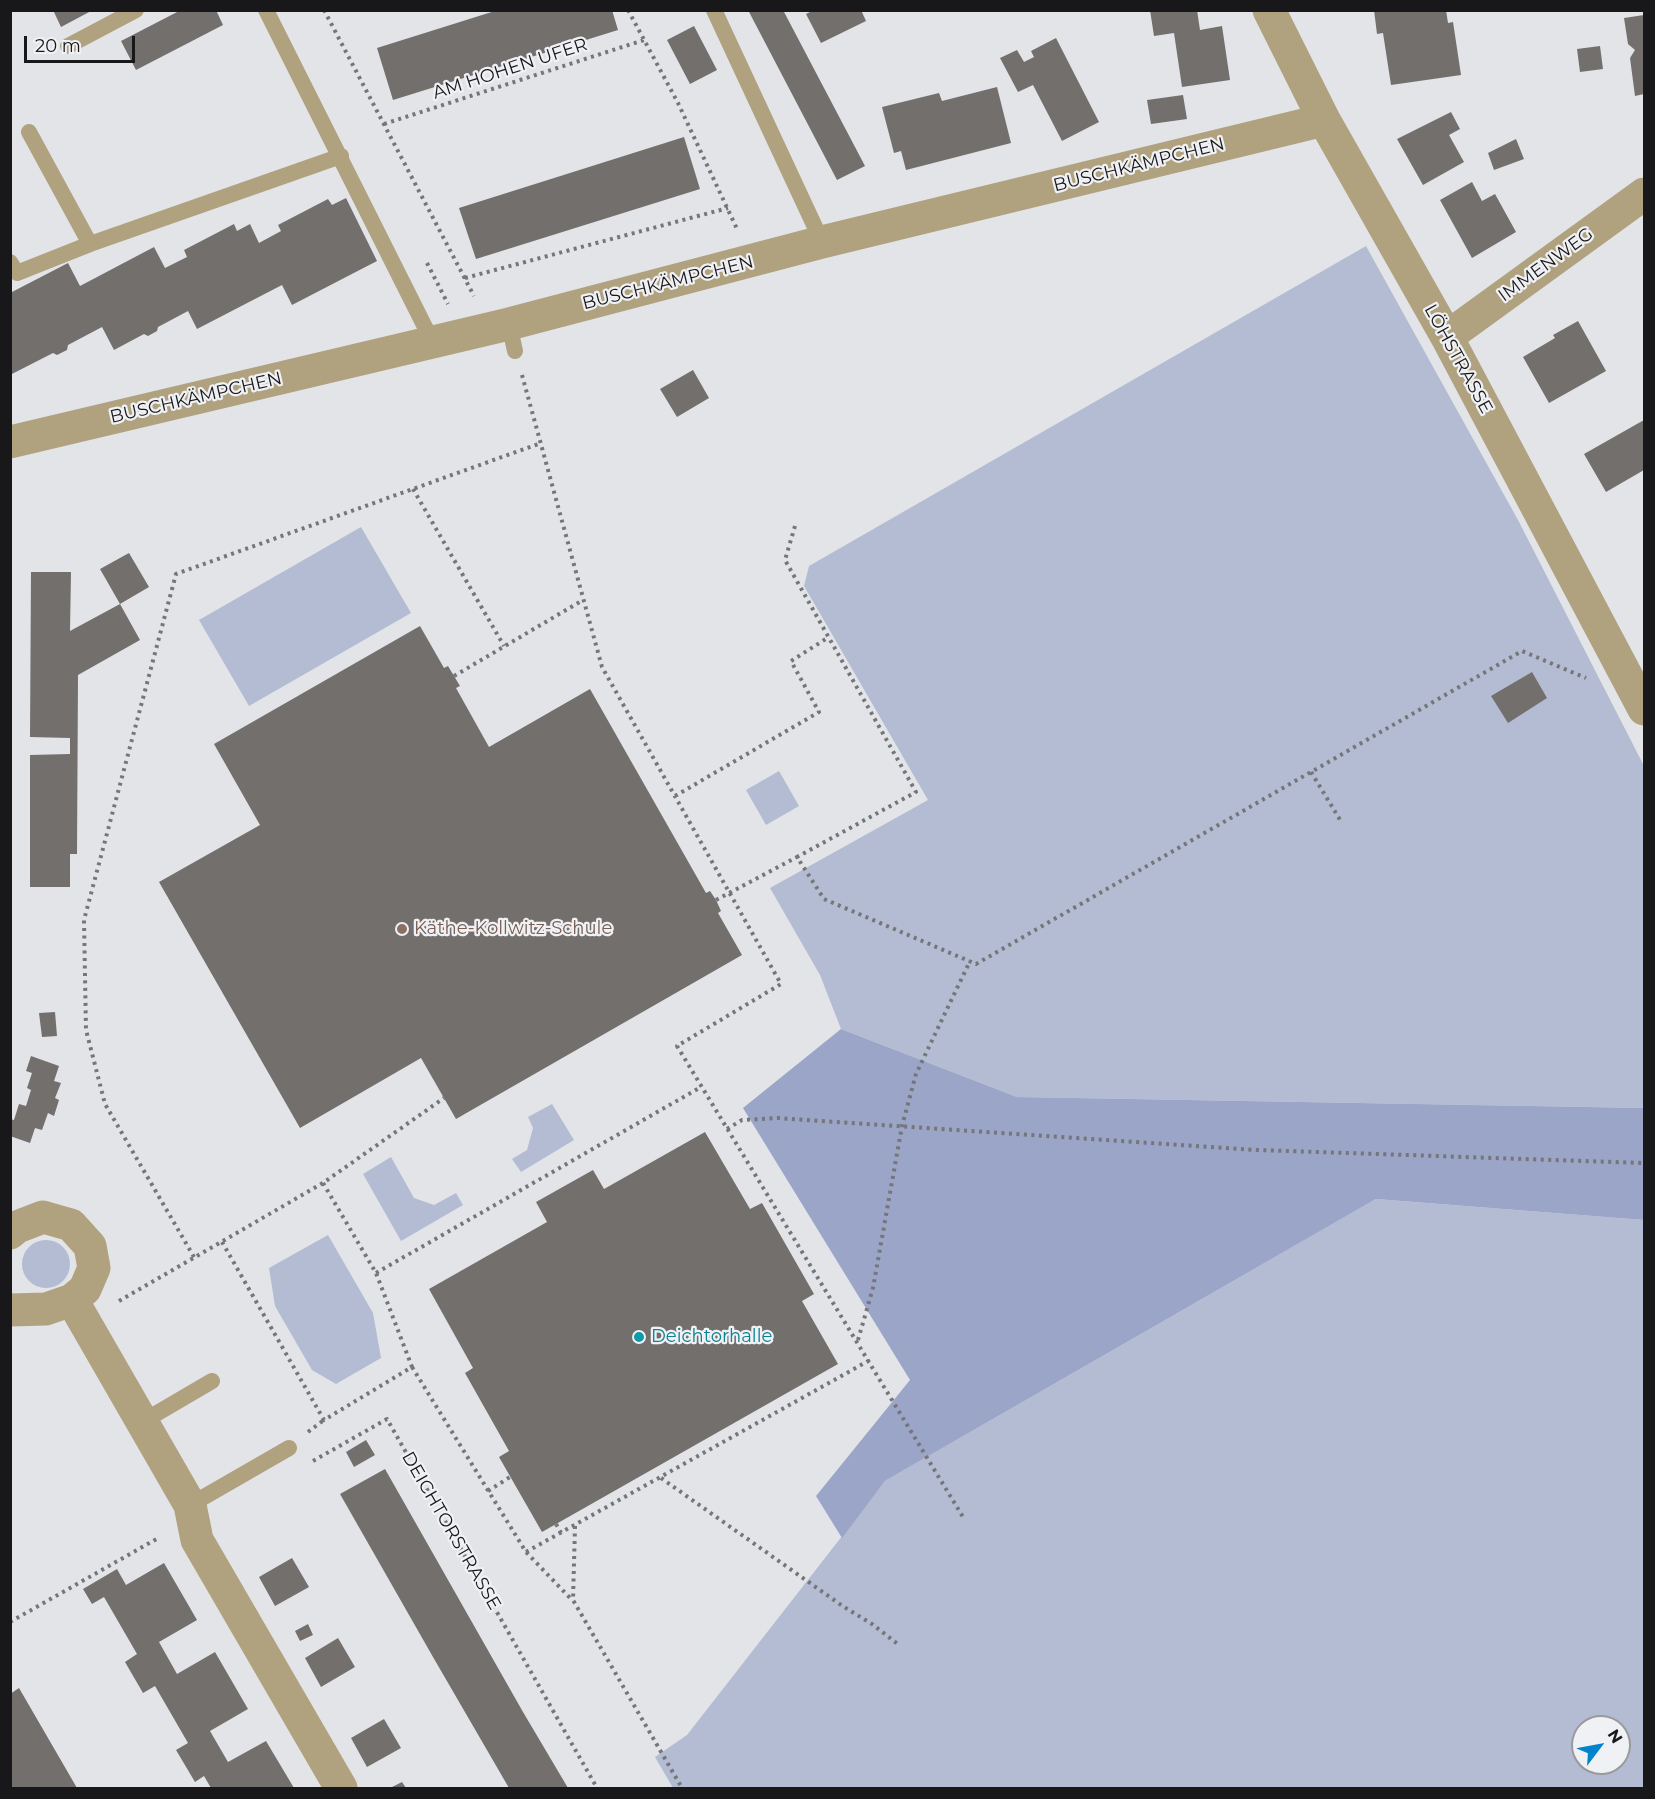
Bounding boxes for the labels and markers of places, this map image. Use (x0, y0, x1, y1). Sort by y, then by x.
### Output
place label: Käthe-Kollwitz-Schule (414, 918, 612, 940)
marker: Käthe-Kollwitz-Schule (395, 922, 409, 936)
place label: Deichtorhalle (651, 1326, 772, 1348)
marker: Deichtorhalle (632, 1330, 646, 1344)

